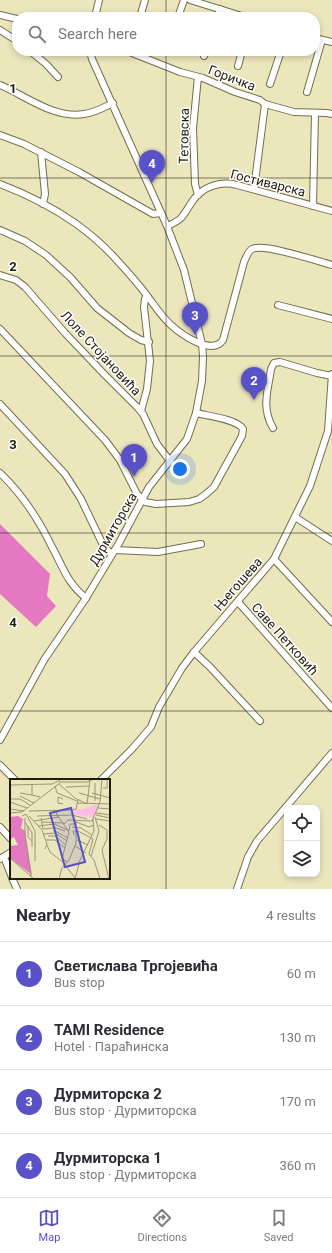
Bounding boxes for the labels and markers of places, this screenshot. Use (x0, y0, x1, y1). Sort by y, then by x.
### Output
pin: 4 (139, 150, 165, 183)
pin: 3 (182, 302, 208, 335)
pin: 2 (241, 367, 267, 400)
pin: 1 (121, 444, 147, 477)

